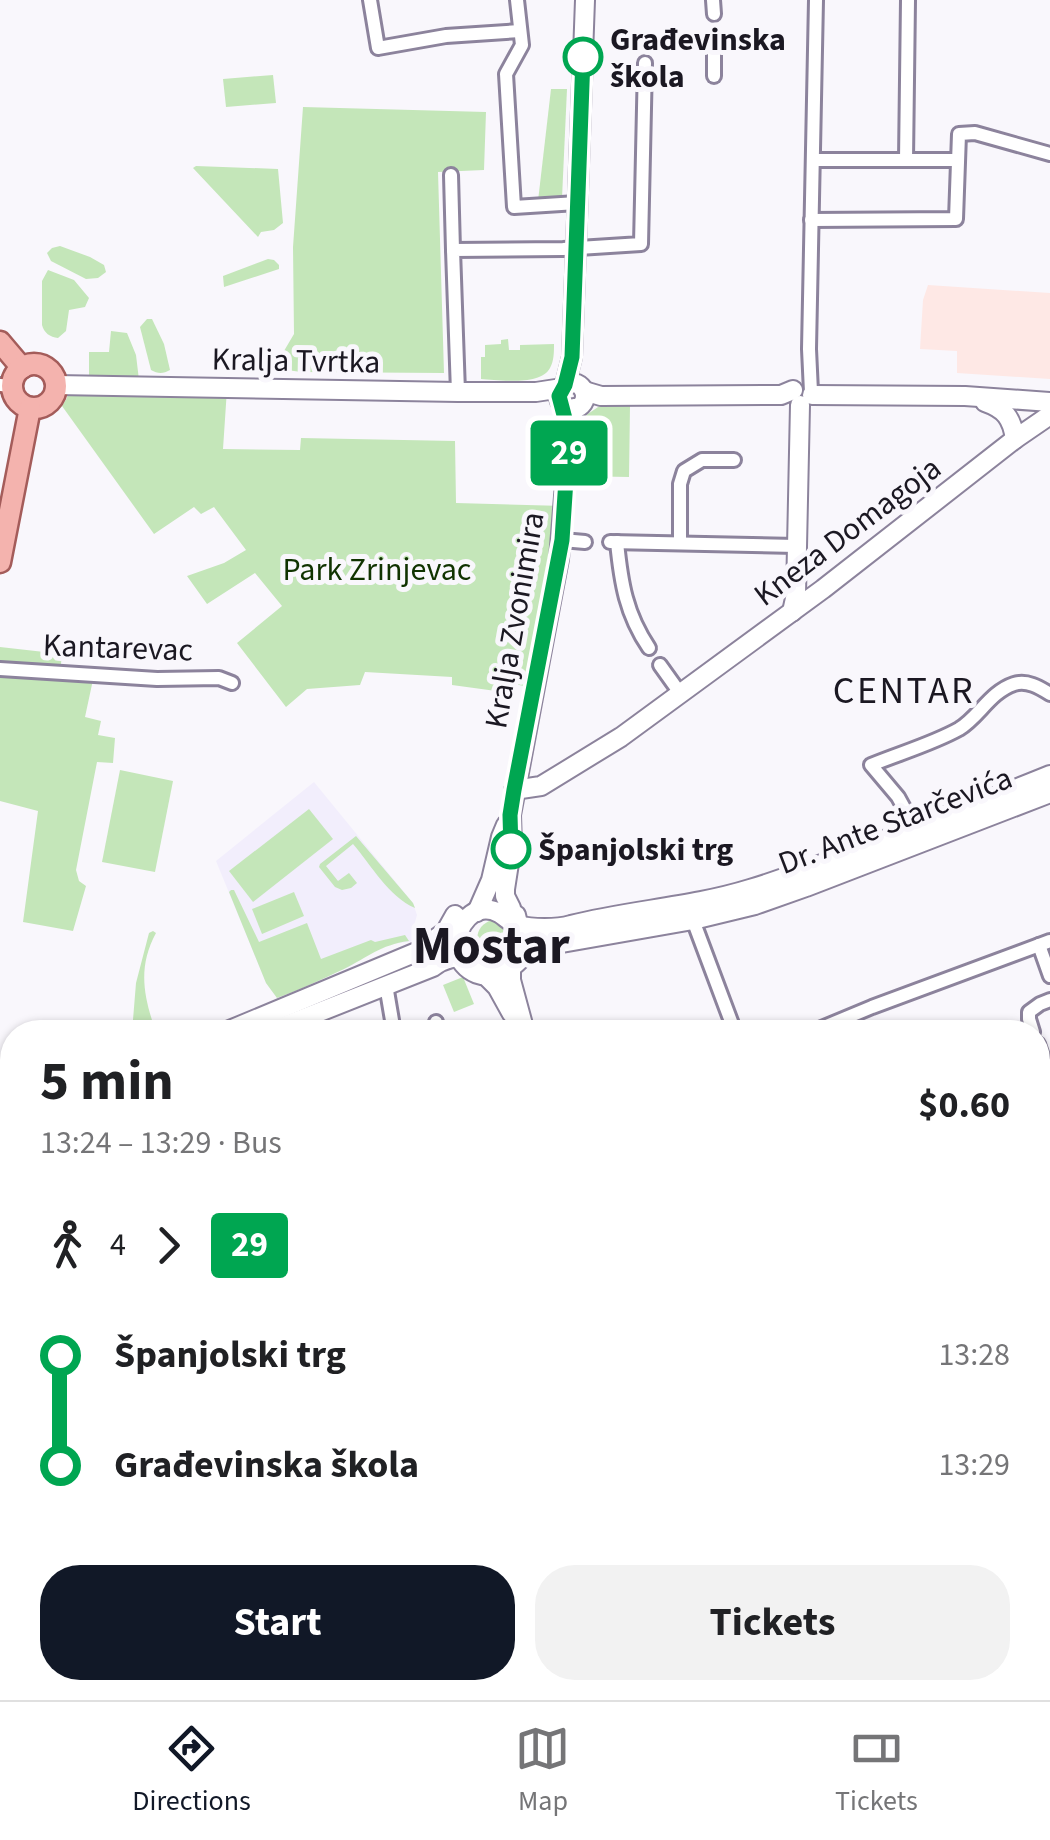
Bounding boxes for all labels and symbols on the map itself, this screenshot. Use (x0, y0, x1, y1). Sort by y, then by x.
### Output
place label: Građevinska škola (610, 17, 786, 100)
marker: Građevinska škola (564, 38, 602, 76)
street label: Kralja Tvrtka (211, 337, 381, 385)
line badge: 29 (524, 420, 614, 486)
street label: Kneza Domagoja (744, 446, 951, 618)
street label: Kralja Zvonimira (473, 508, 557, 732)
park label: Park Zrinjevac (283, 547, 471, 593)
street label: Kantarevac (42, 622, 194, 674)
district label: CENTAR (833, 664, 975, 718)
street label: Dr. Ante Starčevića (772, 755, 1019, 887)
place label: Španjolski trg (538, 827, 733, 873)
marker: Španjolski trg (492, 830, 530, 868)
district label: Mostar (412, 910, 570, 984)

